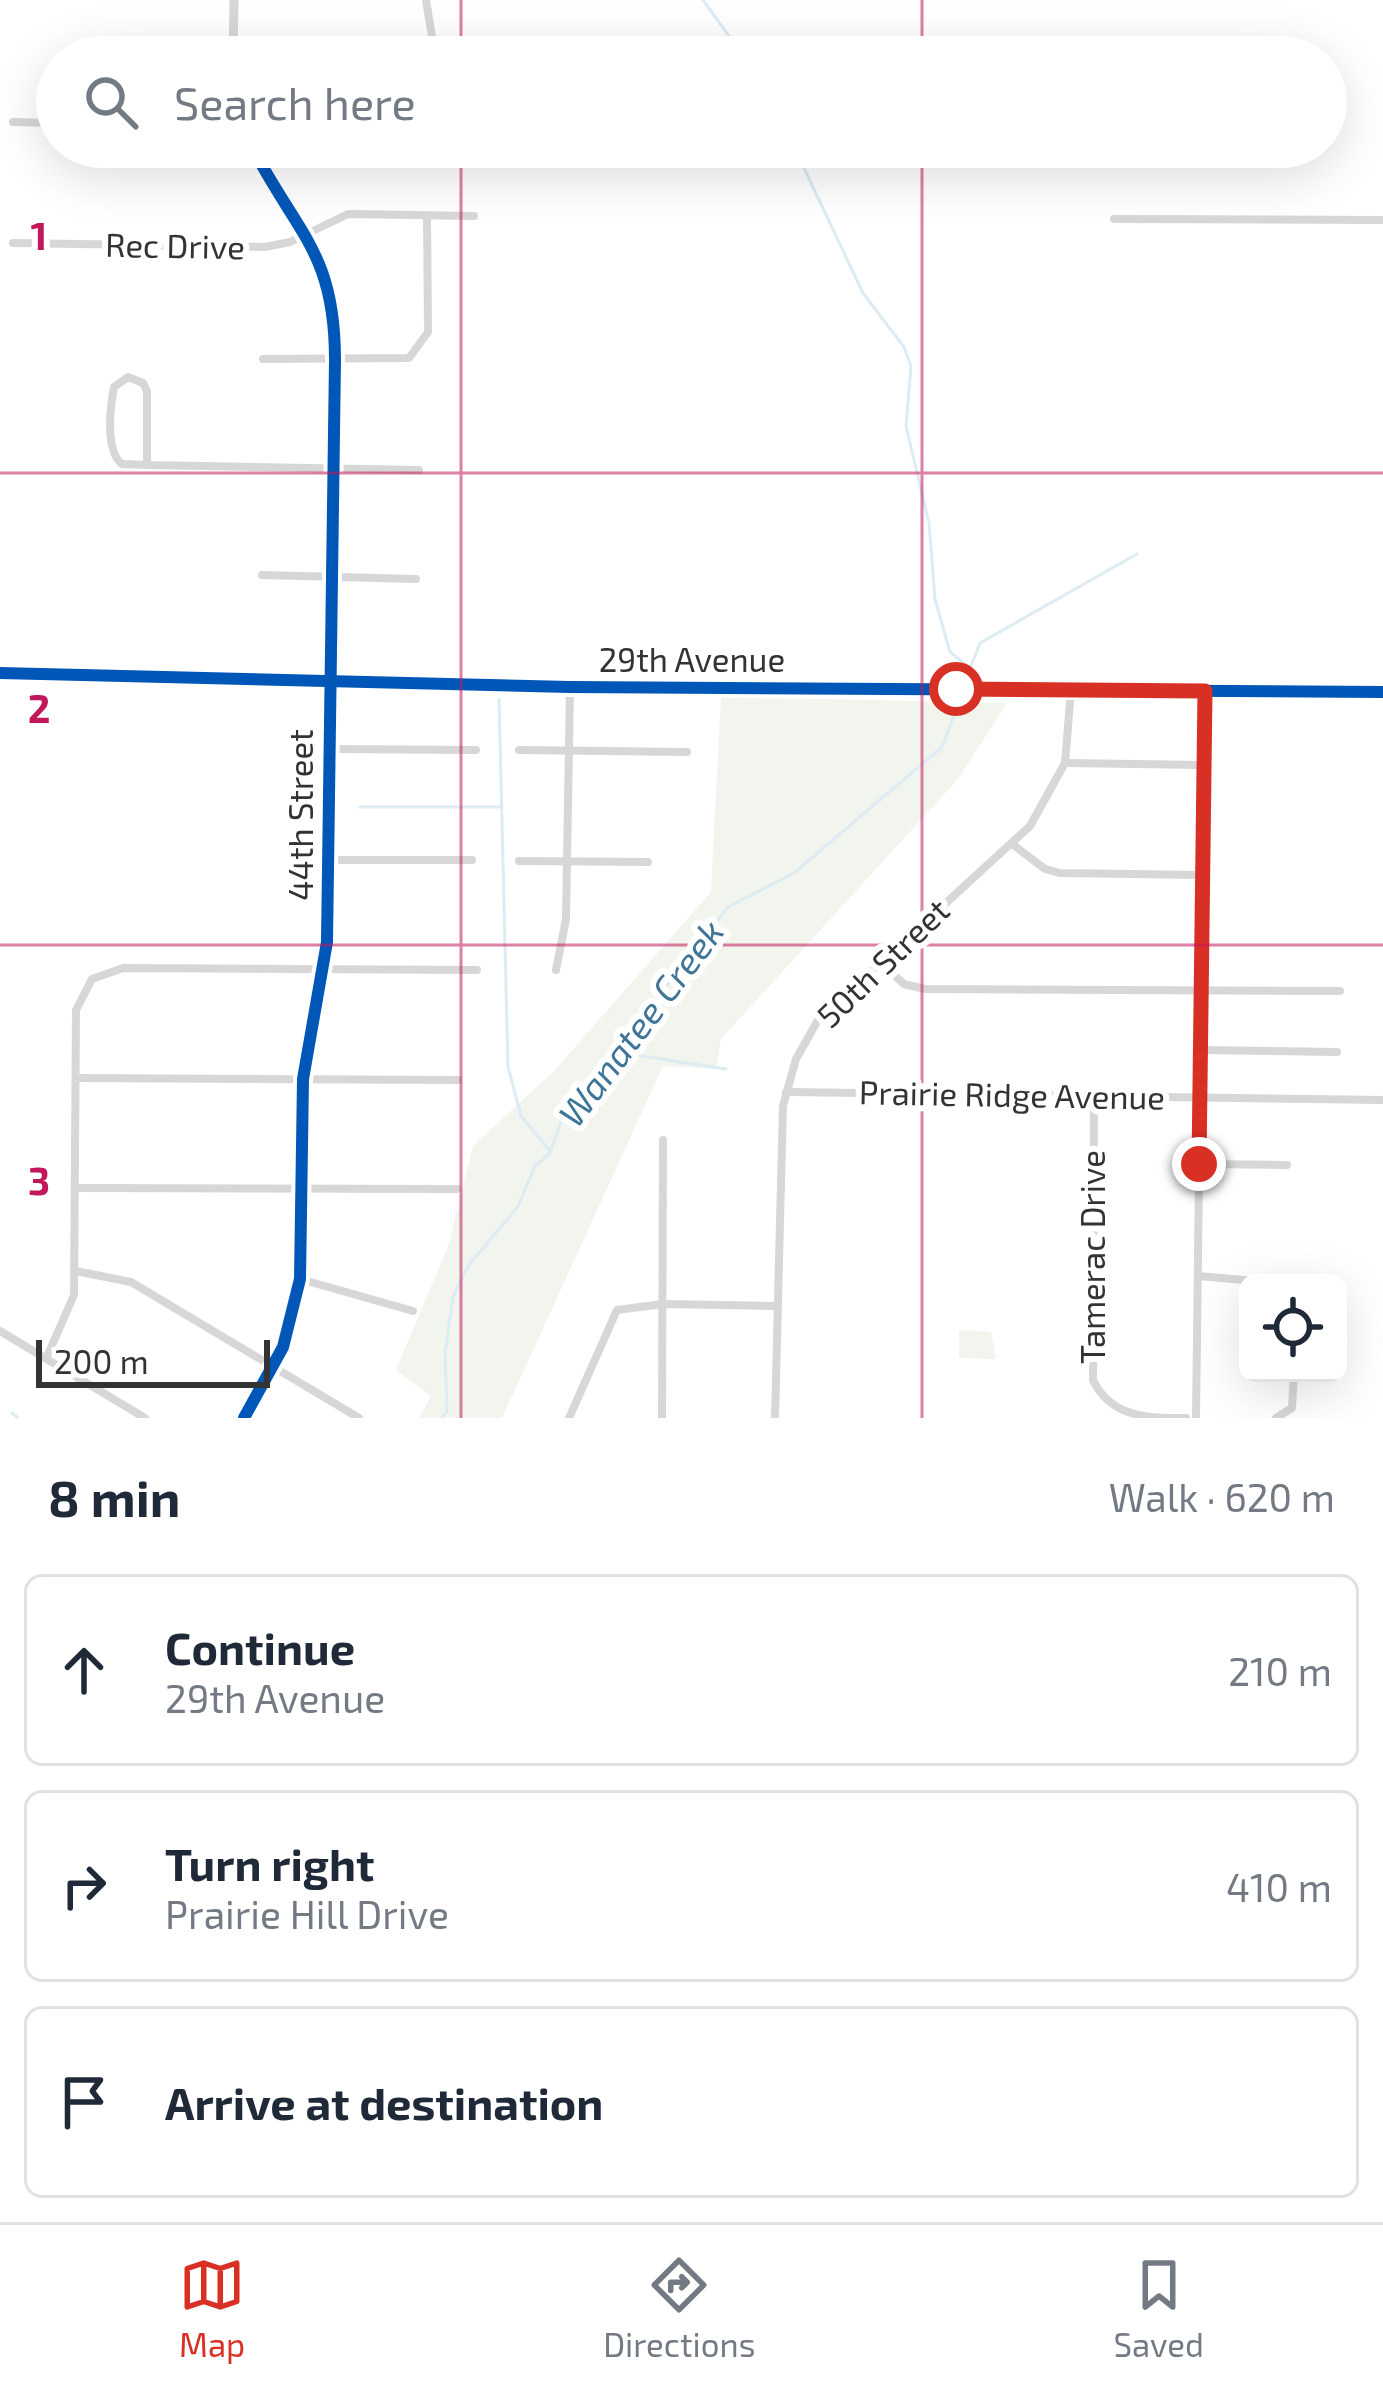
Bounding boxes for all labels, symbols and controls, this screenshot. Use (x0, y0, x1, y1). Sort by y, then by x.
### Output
search box (36, 36, 1347, 168)
icon: search (78, 69, 144, 135)
text: Search here (174, 75, 416, 129)
text: 1 (31, 211, 47, 258)
street label: Rec Drive (105, 224, 245, 266)
street label: 29th Avenue (599, 639, 785, 679)
route start (929, 662, 983, 716)
text: 2 (28, 684, 50, 731)
street label: 44th Street (280, 729, 320, 901)
street label: 50th Street (808, 889, 957, 1035)
water label: Wanatee Creek (548, 910, 731, 1134)
street label: Prairie Ridge Avenue (859, 1071, 1165, 1117)
route end (1172, 1137, 1226, 1191)
street label: Tamerac Drive (1072, 1150, 1112, 1364)
text: 3 (28, 1156, 50, 1203)
map controls (1239, 1274, 1347, 1382)
button: locate (1239, 1274, 1347, 1382)
scale bar (36, 1334, 270, 1387)
text: 200 m (54, 1341, 149, 1381)
text: 8 min (48, 1466, 180, 1527)
text: Walk · 620 m (1109, 1473, 1335, 1520)
text: Continue (165, 1620, 355, 1674)
icon: ahead (51, 1637, 117, 1703)
text: 210 m (1228, 1647, 1332, 1694)
text: 29th Avenue (165, 1674, 385, 1721)
text: Turn right (165, 1836, 374, 1890)
icon: right (51, 1853, 117, 1919)
text: 410 m (1226, 1863, 1332, 1910)
text: Prairie Hill Drive (165, 1890, 449, 1937)
icon: arrive (51, 2069, 117, 2135)
text: Arrive at destination (165, 2075, 603, 2129)
tab: Map (179, 2252, 245, 2364)
tab: Directions (603, 2252, 755, 2364)
tab: Saved (1113, 2252, 1204, 2364)

